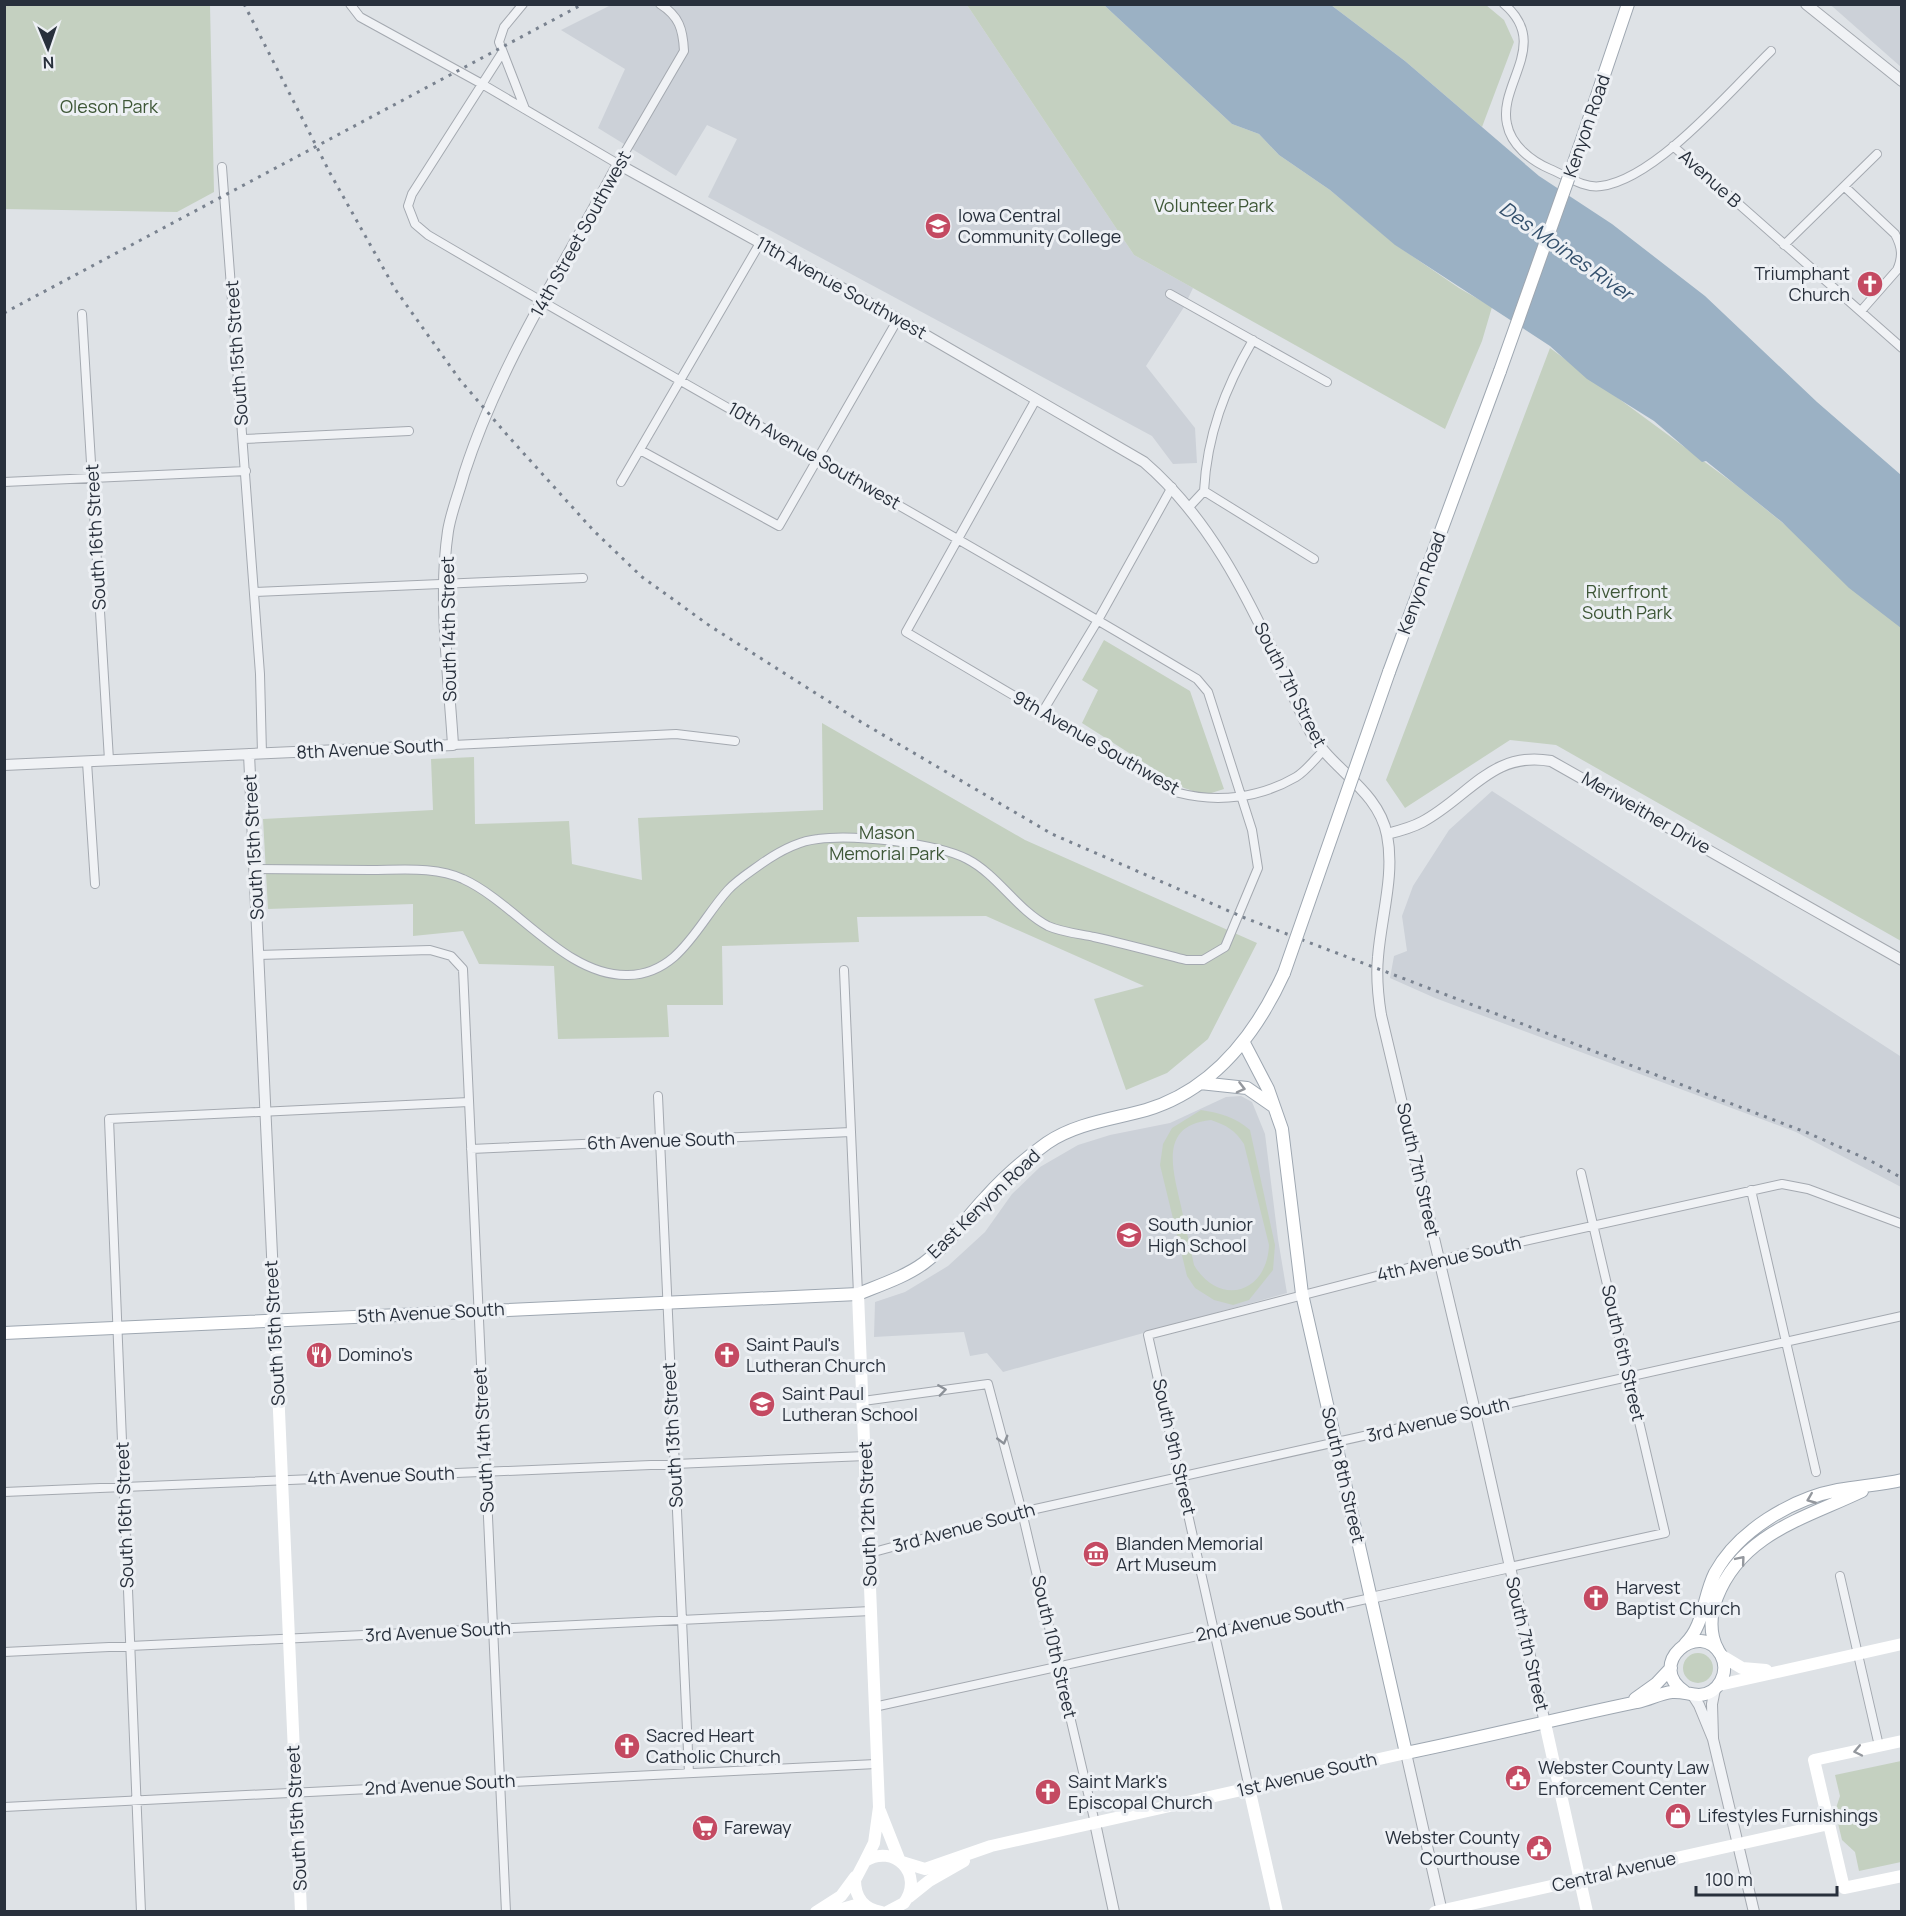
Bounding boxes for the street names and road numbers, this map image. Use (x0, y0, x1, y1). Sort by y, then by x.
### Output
street label: Kenyon Road (1557, 71, 1615, 180)
street label: Avenue B (1674, 144, 1747, 213)
street label: 14th Street Southwest (524, 146, 636, 321)
street label: 11th Avenue Southwest (752, 230, 931, 344)
street label: South 15th Street (219, 280, 253, 427)
street label: 10th Avenue Southwest (724, 396, 905, 514)
street label: South 16th Street (79, 463, 111, 611)
street label: Kenyon Road (1391, 528, 1451, 637)
street label: South 14th Street (435, 556, 461, 702)
street label: South 7th Street (1249, 618, 1333, 751)
street label: 9th Avenue Southwest (1009, 685, 1184, 800)
street label: 8th Avenue South (296, 732, 444, 764)
street label: Meriweither Drive (1578, 765, 1715, 859)
street label: South 15th Street (237, 774, 269, 920)
street label: South 7th Street (1392, 1100, 1446, 1239)
street label: 6th Avenue South (586, 1125, 735, 1155)
street label: East Kenyon Road (922, 1143, 1045, 1263)
street label: 4th Avenue South (1374, 1230, 1523, 1286)
street label: South 15th Street (258, 1260, 290, 1406)
street label: South 6th Street (1597, 1282, 1651, 1423)
street label: 5th Avenue South (357, 1296, 505, 1328)
street label: South 13th Street (656, 1362, 688, 1508)
street label: South 14th Street (467, 1367, 499, 1514)
street label: South 9th Street (1148, 1376, 1202, 1517)
street label: 3rd Avenue South (1364, 1391, 1512, 1447)
street label: South 8th Street (1317, 1404, 1371, 1545)
street label: South 16th Street (109, 1441, 139, 1589)
street label: South 12th Street (852, 1441, 882, 1587)
street label: 4th Avenue South (307, 1460, 455, 1490)
street label: 3rd Avenue South (890, 1497, 1037, 1558)
street label: South 10th Street (1027, 1573, 1083, 1721)
street label: South 7th Street (1501, 1574, 1555, 1713)
street label: 2nd Avenue South (1194, 1592, 1346, 1646)
street label: 3rd Avenue South (364, 1615, 512, 1647)
street label: South 15th Street (280, 1745, 312, 1891)
street label: 1st Avenue South (1234, 1746, 1379, 1802)
street label: 2nd Avenue South (364, 1768, 516, 1800)
street label: Central Avenue (1549, 1845, 1678, 1897)

